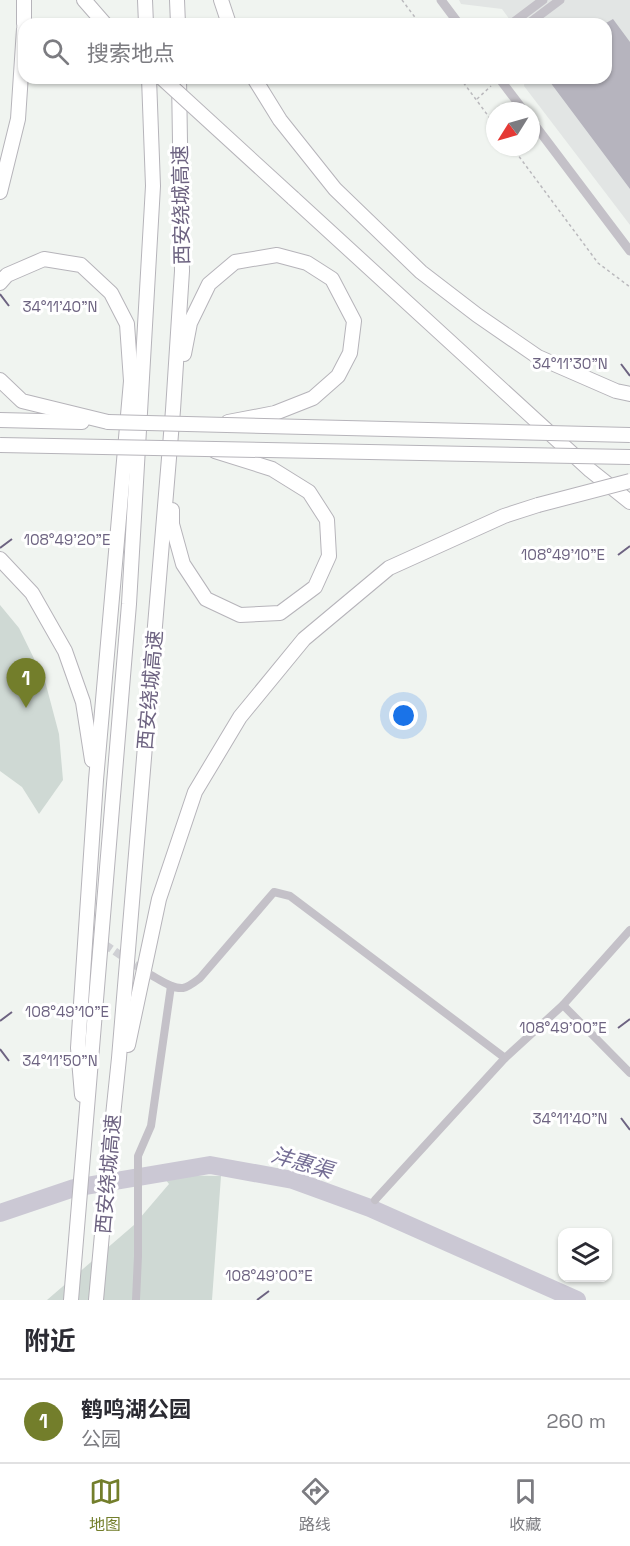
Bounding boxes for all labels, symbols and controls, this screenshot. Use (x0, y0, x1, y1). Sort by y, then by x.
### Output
search box (18, 18, 612, 84)
icon: search (39, 35, 72, 68)
text: 搜索地点 (87, 39, 175, 67)
north arrow (486, 102, 540, 156)
street label: 西安绕城高速 (167, 145, 195, 265)
text: 34°11'40"N (22, 297, 98, 316)
text: 34°11'30"N (532, 354, 608, 373)
text: 108°49'20"E (24, 530, 110, 549)
text: 108°49'10"E (521, 545, 605, 564)
street label: 西安绕城高速 (132, 629, 168, 751)
pin: 1 (6, 658, 46, 708)
your location (389, 701, 418, 730)
text: 108°49'10"E (25, 1002, 109, 1021)
text: 108°49'00"E (519, 1018, 607, 1037)
text: 34°11'50"N (22, 1051, 98, 1070)
text: 34°11'40"N (532, 1109, 608, 1128)
street label: 西安绕城高速 (90, 1113, 126, 1235)
water label: 沣惠渠 (268, 1141, 339, 1185)
map controls (558, 1228, 612, 1282)
button: layers (558, 1228, 612, 1282)
text: 108°49'00"E (225, 1266, 313, 1285)
text: 附近 (24, 1324, 76, 1358)
text: 鹤鸣湖公园 (81, 1395, 191, 1423)
text: 1 (39, 1408, 48, 1434)
text: 260 m (547, 1408, 606, 1434)
text: 公园 (81, 1426, 121, 1452)
tab: 地图 (89, 1475, 122, 1535)
tab: 路线 (299, 1475, 332, 1535)
tab: 收藏 (509, 1475, 542, 1535)

